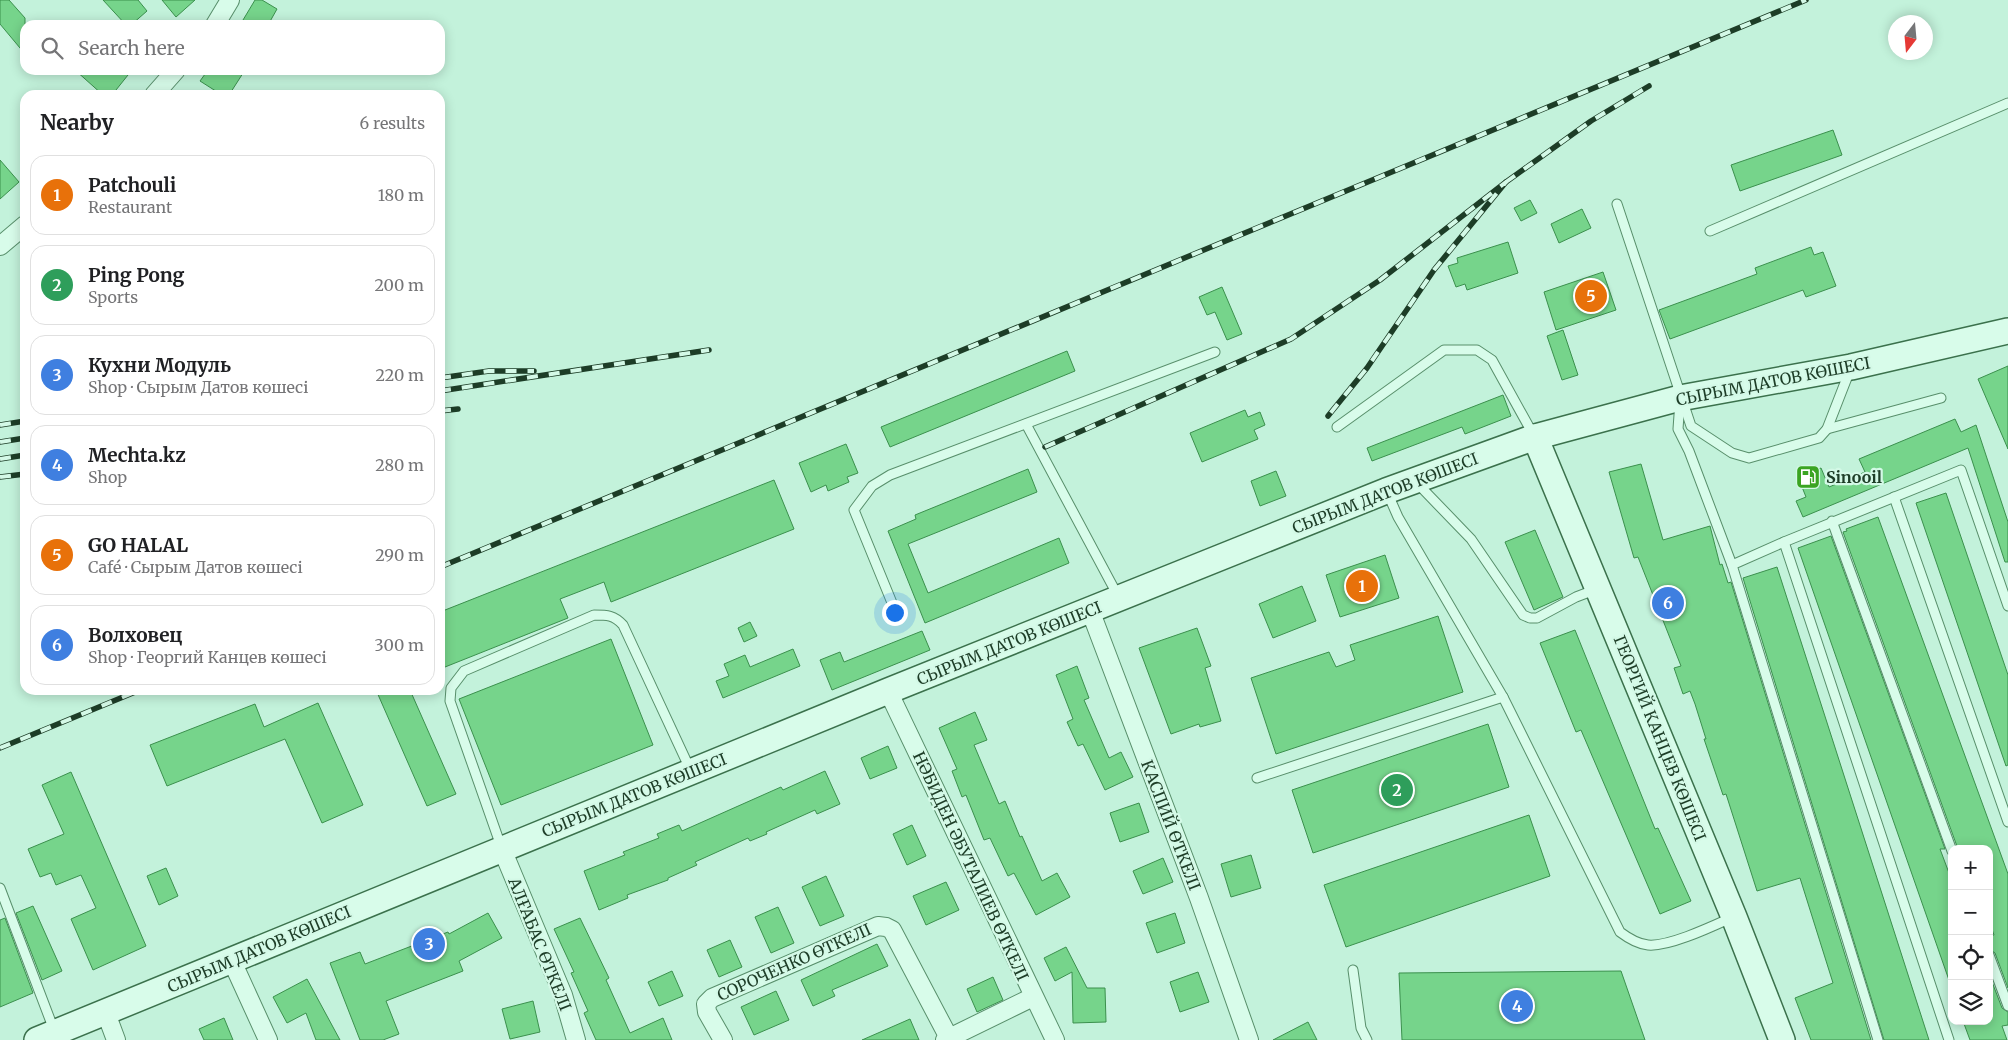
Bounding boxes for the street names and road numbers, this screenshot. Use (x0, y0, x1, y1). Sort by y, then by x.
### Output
street label: СЫРЫМ ДАТОВ КӨШЕСІ (1674, 352, 1872, 410)
street label: СЫРЫМ ДАТОВ КӨШЕСІ (1289, 448, 1481, 538)
street label: СЫРЫМ ДАТОВ КӨШЕСІ (914, 597, 1104, 689)
street label: ГЕОРГИЙ КАНЦЕВ КӨШЕСІ (1609, 632, 1711, 844)
street label: НӘБИДЕН ӘБУТАЛИЕВ ӨТКЕЛІ (909, 748, 1033, 984)
street label: СЫРЫМ ДАТОВ КӨШЕСІ (539, 749, 729, 841)
street label: КАСПИЙ ӨТКЕЛІ (1137, 757, 1205, 893)
street label: АЛҒАБАС ӨТКЕЛІ (504, 874, 576, 1013)
street label: СЫРЫМ ДАТОВ КӨШЕСІ (164, 901, 354, 997)
street label: СОРОЧЕНКО ӨТКЕЛІ (714, 919, 874, 1005)

